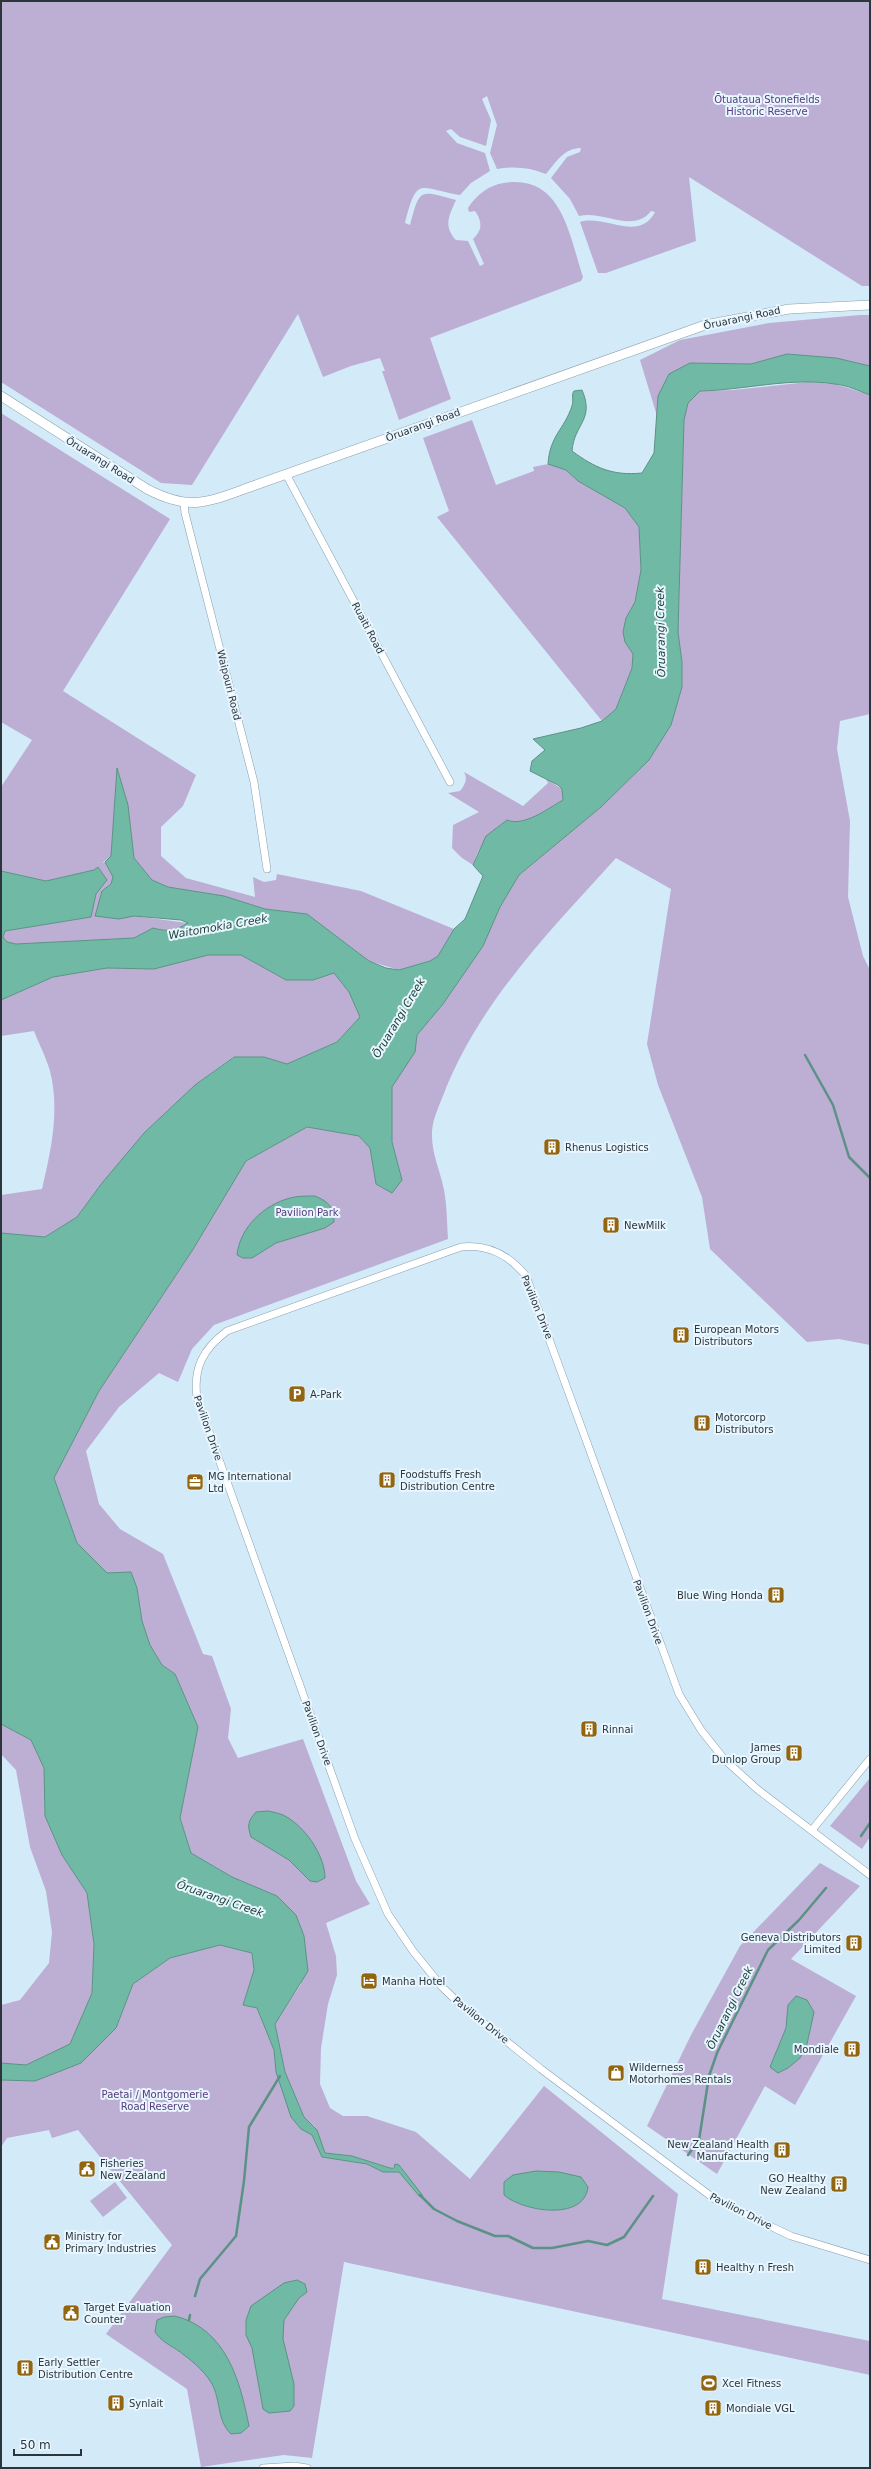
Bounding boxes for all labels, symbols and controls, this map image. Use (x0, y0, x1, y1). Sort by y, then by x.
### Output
park label: Ōtuataua Stonefields Historic Reserve (714, 93, 820, 117)
street label: Ōruarangi Road (702, 303, 782, 332)
street label: Ōruarangi Road (384, 405, 462, 444)
street label: Ōruarangi Road (64, 434, 137, 485)
water label: Ōruarangi Creek (654, 586, 668, 677)
street label: Ruaiti Road (350, 600, 386, 656)
street label: Waipouri Road (215, 649, 243, 721)
water label: Waitomokia Creek (167, 912, 269, 942)
water label: Ōruarangi Creek (370, 975, 428, 1060)
building icon: Rhenus Logistics (542, 1137, 562, 1157)
place label: Rhenus Logistics (565, 1142, 649, 1153)
park label: Pavilion Park (275, 1207, 339, 1218)
building icon: NewMilk (601, 1215, 621, 1235)
place label: NewMilk (624, 1220, 666, 1231)
street label: Pavilion Drive (519, 1273, 555, 1341)
place label: European Motors Distributors (694, 1324, 779, 1347)
building icon: European Motors Distributors (671, 1325, 691, 1345)
parking icon: A-Park (287, 1384, 307, 1404)
place label: A-Park (310, 1389, 342, 1400)
street label: Pavilion Drive (192, 1394, 224, 1462)
place label: Motorcorp Distributors (715, 1412, 774, 1435)
building icon: Motorcorp Distributors (692, 1413, 712, 1433)
place label: Foodstuffs Fresh Distribution Centre (400, 1469, 495, 1492)
building icon: Foodstuffs Fresh Distribution Centre (377, 1470, 397, 1490)
place label: MG International Ltd (208, 1471, 291, 1494)
office icon: MG International Ltd (185, 1472, 205, 1492)
street label: Pavilion Drive (631, 1578, 665, 1646)
building icon: Blue Wing Honda (766, 1585, 786, 1605)
place label: Blue Wing Honda (677, 1590, 763, 1601)
street label: Pavilion Drive (300, 1699, 334, 1767)
building icon: Rinnai (579, 1719, 599, 1739)
place label: Rinnai (602, 1724, 633, 1735)
place label: James Dunlop Group (712, 1742, 781, 1765)
building icon: James Dunlop Group (784, 1743, 804, 1763)
water label: Ōruarangi Creek (175, 1878, 266, 1920)
place label: Geneva Distributors Limited (741, 1932, 841, 1955)
building icon: Geneva Distributors Limited (844, 1933, 864, 1953)
water label: Ōruarangi Creek (704, 1964, 756, 2052)
hotel icon: Manha Hotel (359, 1971, 379, 1991)
place label: Manha Hotel (382, 1976, 445, 1987)
street label: Pavilion Drive (451, 1994, 511, 2046)
building icon: Mondiale (842, 2039, 862, 2059)
place label: Mondiale (794, 2044, 839, 2055)
place label: Wilderness Motorhomes Rentals (629, 2062, 732, 2085)
shop icon: Wilderness Motorhomes Rentals (606, 2063, 626, 2083)
park label: Paetai / Montgomerie Road Reserve (102, 2089, 208, 2112)
place label: New Zealand Health Manufacturing (667, 2139, 769, 2162)
building icon: New Zealand Health Manufacturing (772, 2140, 792, 2160)
place label: Fisheries New Zealand (100, 2158, 166, 2181)
public building icon: Fisheries New Zealand (77, 2159, 97, 2179)
place label: GO Healthy New Zealand (760, 2173, 826, 2196)
building icon: GO Healthy New Zealand (829, 2174, 849, 2194)
street label: Pavilion Drive (708, 2191, 774, 2231)
place label: Ministry for Primary Industries (65, 2231, 156, 2254)
public building icon: Ministry for Primary Industries (42, 2232, 62, 2252)
building icon: Healthy n Fresh (693, 2257, 713, 2277)
place label: Healthy n Fresh (716, 2262, 794, 2273)
place label: Target Evaluation Counter (83, 2302, 171, 2325)
public building icon: Target Evaluation Counter (61, 2303, 81, 2323)
place label: Early Settler Distribution Centre (38, 2357, 133, 2380)
building icon: Early Settler Distribution Centre (15, 2358, 35, 2378)
sports icon: Xcel Fitness (699, 2373, 719, 2393)
place label: Xcel Fitness (722, 2378, 781, 2389)
building icon: Synlait (106, 2393, 126, 2413)
place label: Synlait (129, 2398, 163, 2409)
building icon: Mondiale VGL (703, 2398, 723, 2418)
place label: Mondiale VGL (726, 2403, 795, 2414)
scale bar (14, 2431, 81, 2457)
text: 50 m (20, 2438, 51, 2452)

